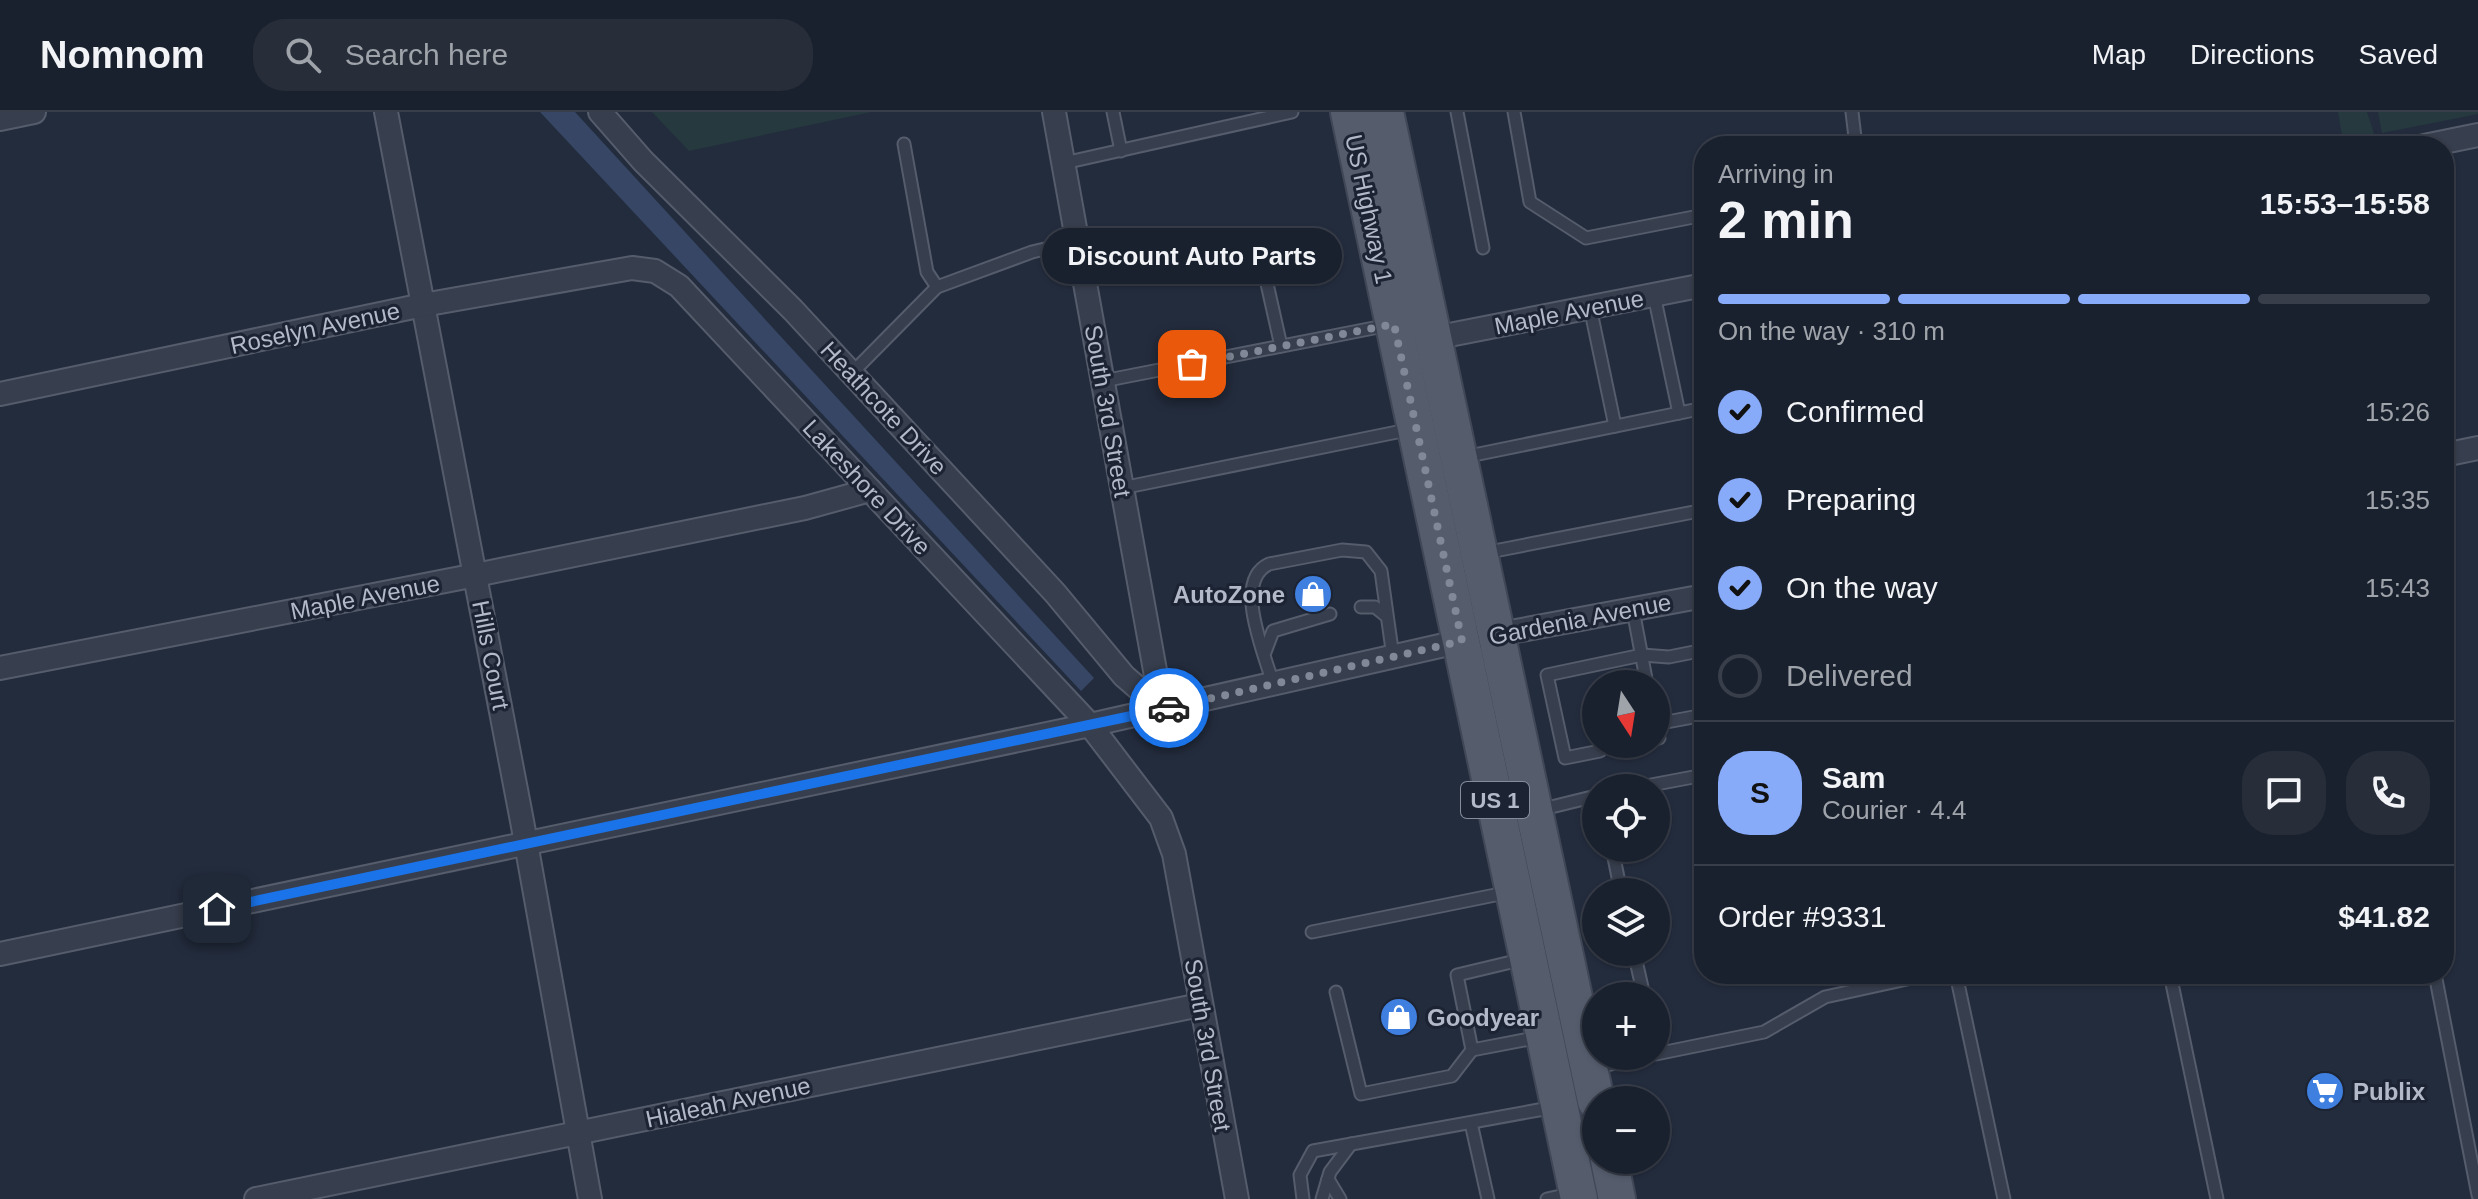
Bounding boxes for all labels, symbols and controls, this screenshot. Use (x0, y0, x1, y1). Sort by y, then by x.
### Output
search box (253, 19, 813, 91)
icon: search (281, 33, 325, 77)
text: Nomnom (40, 34, 205, 76)
text: Search here (345, 38, 508, 71)
text: Map (2092, 39, 2146, 70)
text: Directions (2190, 39, 2315, 70)
text: Saved (2359, 39, 2438, 70)
street label: US Highway 1 (1340, 132, 1398, 286)
text: Arriving in (1718, 159, 1834, 189)
text: 15:53–15:58 (2260, 187, 2430, 220)
text: 2 min (1718, 191, 1854, 249)
callout: Discount Auto Parts (1042, 228, 1342, 284)
text: Discount Auto Parts (1068, 241, 1316, 271)
street label: Maple Avenue (1492, 284, 1646, 340)
street label: Roselyn Avenue (228, 297, 402, 359)
text: On the way · 310 m (1718, 316, 1945, 346)
street label: South 3rd Street (1080, 323, 1137, 500)
pin (1158, 330, 1226, 398)
street label: Heathcote Drive (815, 336, 953, 480)
icon: bag (1170, 342, 1214, 386)
icon: check (1718, 390, 1762, 434)
text: Confirmed (1786, 395, 1924, 428)
text: 15:26 (2365, 397, 2430, 427)
street label: Lakeshore Drive (798, 414, 936, 560)
icon: check (1718, 478, 1762, 522)
text: Preparing (1786, 483, 1916, 516)
text: 15:35 (2365, 485, 2430, 515)
icon: check (1718, 566, 1762, 610)
street label: Maple Avenue (288, 569, 442, 625)
text: On the way (1786, 571, 1938, 604)
shop icon: AutoZone (1292, 573, 1334, 615)
text: 15:43 (2365, 573, 2430, 603)
place label: AutoZone (1173, 581, 1285, 608)
street label: Gardenia Avenue (1487, 588, 1673, 650)
street label: Hills Court (467, 598, 515, 712)
text: Delivered (1786, 659, 1913, 692)
courier (1129, 668, 1209, 748)
north arrow (1582, 670, 1670, 758)
map controls (1582, 670, 1670, 1174)
icon: car (1147, 686, 1191, 730)
button: chat (2242, 751, 2326, 835)
button: phone (2346, 751, 2430, 835)
text: Sam (1822, 761, 1885, 794)
button: locate (1582, 774, 1670, 862)
text: S (1750, 776, 1770, 809)
road number: US 1 (1461, 782, 1529, 818)
text: Courier · 4.4 (1822, 795, 1967, 825)
pin (183, 875, 251, 943)
button: layers (1582, 878, 1670, 966)
icon: home (195, 887, 239, 931)
text: Order #9331 (1718, 900, 1886, 933)
text: $41.82 (2338, 900, 2430, 933)
street label: South 3rd Street (1180, 957, 1237, 1134)
button: + (1582, 982, 1670, 1070)
shop icon: Goodyear (1378, 996, 1420, 1038)
place label: Goodyear (1427, 1004, 1539, 1031)
supermarket icon: Publix (2304, 1070, 2346, 1112)
street label: Hialeah Avenue (643, 1071, 813, 1133)
place label: Publix (2353, 1078, 2426, 1105)
button: − (1582, 1086, 1670, 1174)

